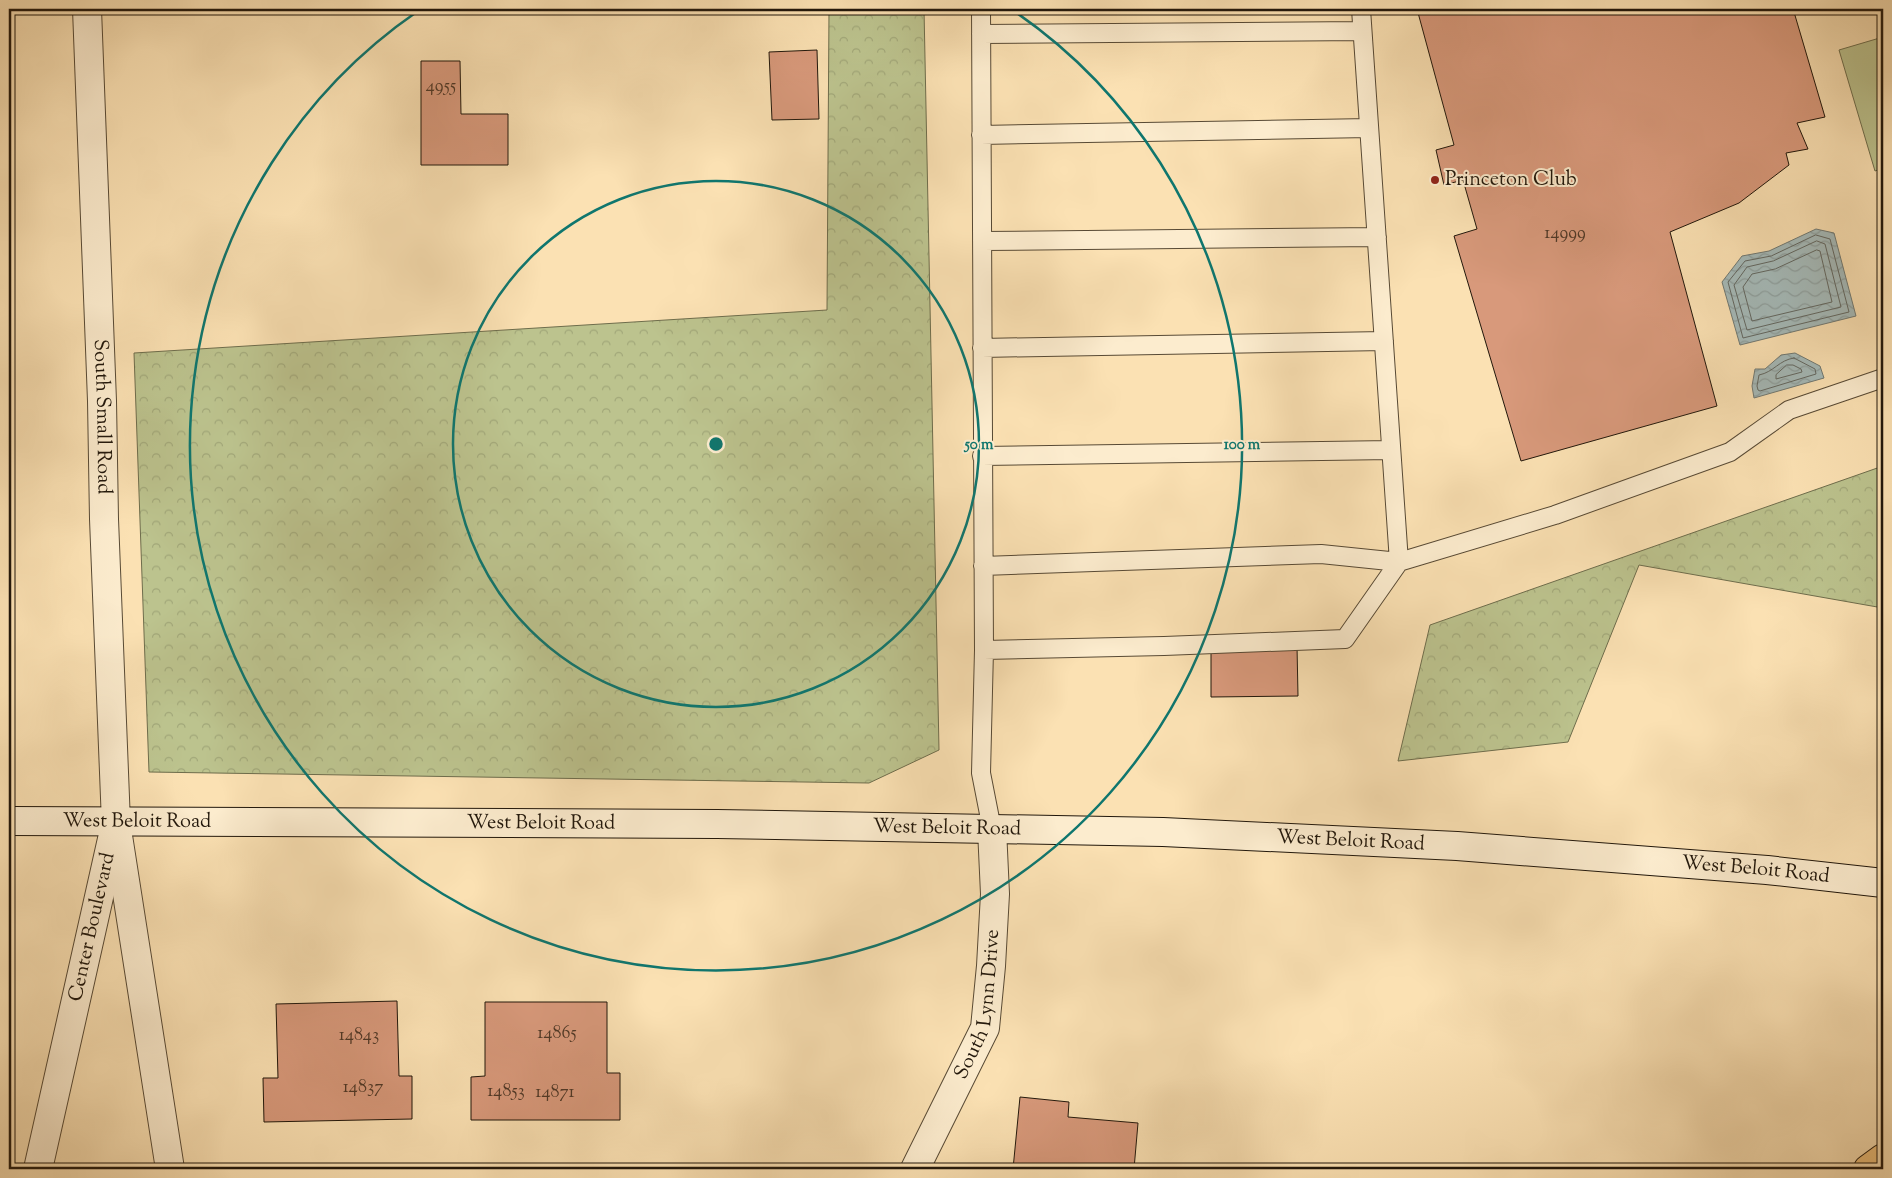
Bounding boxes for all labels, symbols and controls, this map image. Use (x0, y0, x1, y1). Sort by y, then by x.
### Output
house number: 4955 (426, 74, 456, 100)
place label: Princeton Club (1445, 166, 1577, 195)
marker: Princeton Club (1429, 174, 1441, 186)
house number: 14999 (1544, 221, 1586, 247)
street label: South Small Road (85, 338, 118, 495)
centre of rings (707, 435, 725, 453)
text: 50 m (964, 435, 994, 456)
text: 100 m (1224, 435, 1261, 456)
street label: West Beloit Road (63, 807, 211, 836)
street label: West Beloit Road (467, 808, 615, 838)
street label: West Beloit Road (872, 812, 1021, 844)
street label: West Beloit Road (1276, 823, 1426, 859)
street label: West Beloit Road (1681, 849, 1831, 891)
street label: Center Boulevard (61, 850, 123, 1004)
street label: South Lynn Drive (947, 929, 1008, 1084)
house number: 14865 (537, 1021, 577, 1047)
house number: 14843 (339, 1023, 379, 1049)
house number: 14837 (343, 1075, 383, 1101)
house number: 14853 (487, 1079, 525, 1105)
house number: 14871 (535, 1080, 575, 1106)

